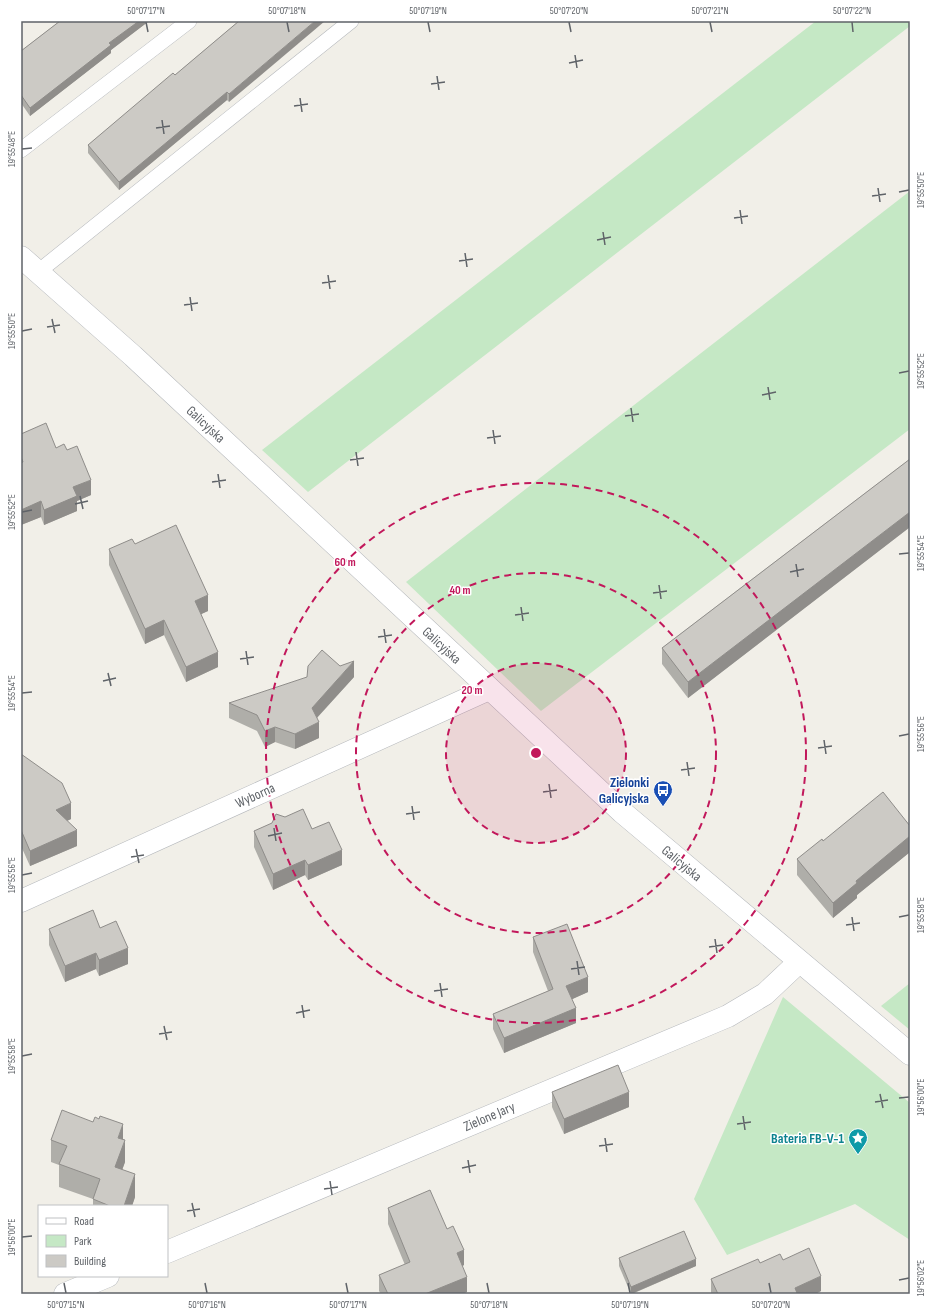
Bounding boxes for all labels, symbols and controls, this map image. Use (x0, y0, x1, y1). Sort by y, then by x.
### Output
text: 50°07'17"N (127, 5, 165, 17)
text: 50°07'18"N (268, 5, 306, 17)
text: 50°07'19"N (409, 5, 447, 17)
text: 50°07'20"N (550, 5, 588, 17)
text: 50°07'21"N (691, 5, 729, 17)
text: 50°07'22"N (833, 5, 871, 17)
text: 19°55'48"E (6, 131, 18, 167)
text: 19°55'50"E (915, 172, 927, 208)
text: 19°55'50"E (6, 313, 18, 349)
text: 19°55'52"E (915, 353, 927, 389)
street label: Galicyjska (183, 402, 229, 447)
text: 19°55'52"E (6, 494, 18, 530)
text: 19°55'54"E (915, 535, 927, 571)
text: 60 m (334, 555, 356, 570)
text: 40 m (449, 583, 471, 598)
street label: Galicyjska (419, 623, 465, 668)
text: 19°55'54"E (6, 675, 18, 711)
text: 20 m (462, 683, 482, 698)
text: 19°55'56"E (915, 716, 927, 752)
centre of rings (529, 746, 543, 760)
place label: Zielonki Galicyjska (599, 774, 649, 807)
street label: Wyborna (233, 779, 278, 812)
bus stop icon: Zielonki Galicyjska (652, 779, 674, 807)
street label: Galicyjska (658, 842, 705, 885)
text: 19°55'56"E (6, 857, 18, 893)
text: 19°55'58"E (915, 897, 927, 933)
text: 19°55'58"E (6, 1038, 18, 1074)
text: 19°56'00"E (915, 1079, 927, 1115)
street label: Zielone Jary (461, 1098, 518, 1135)
place icon: Bateria FB-V-1 (847, 1127, 869, 1155)
place label: Bateria FB-V-1 (771, 1130, 845, 1147)
legend (38, 1205, 168, 1277)
text: Road (74, 1214, 94, 1229)
text: 19°56'00"E (6, 1219, 18, 1255)
text: Park (74, 1234, 92, 1249)
text: Building (74, 1254, 106, 1269)
text: 19°56'02"E (915, 1260, 927, 1296)
text: 50°07'15"N (47, 1299, 85, 1311)
text: 50°07'16"N (188, 1299, 226, 1311)
text: 50°07'17"N (329, 1299, 367, 1311)
text: 50°07'18"N (470, 1299, 508, 1311)
text: 50°07'19"N (611, 1299, 649, 1311)
text: 50°07'20"N (752, 1299, 790, 1311)

